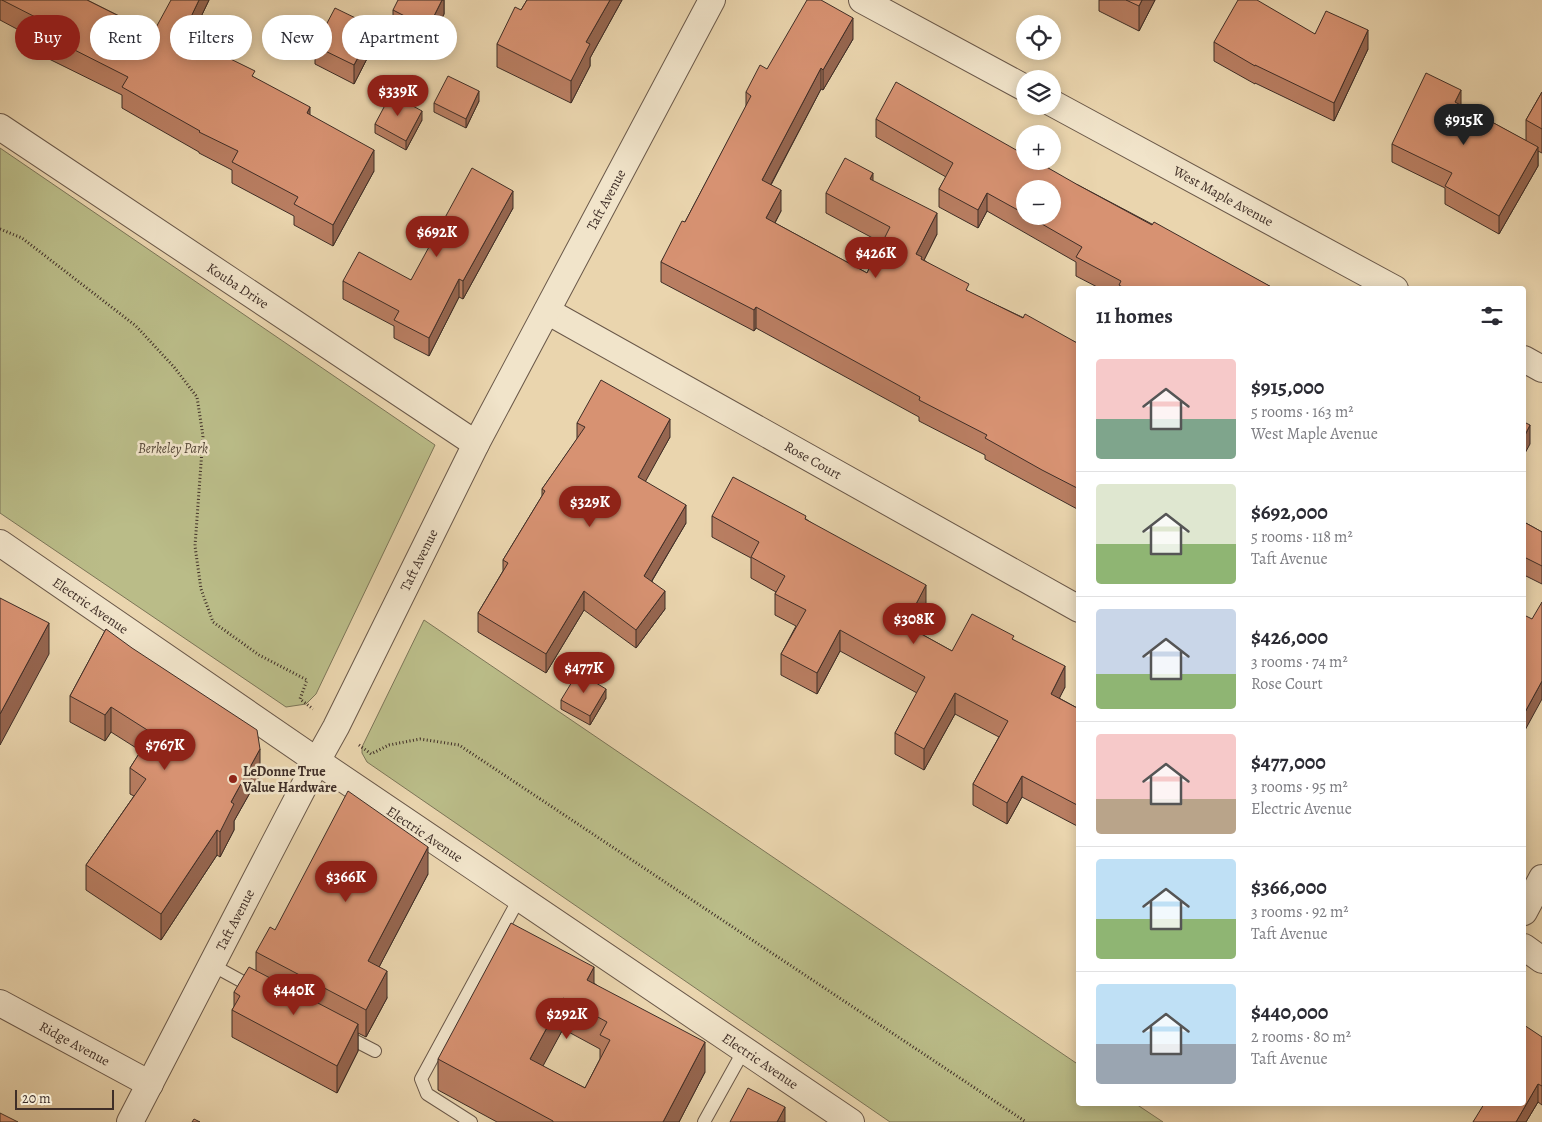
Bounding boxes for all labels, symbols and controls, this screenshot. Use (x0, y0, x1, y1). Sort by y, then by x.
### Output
chip: Buy (15, 15, 80, 60)
chip: Rent (90, 15, 160, 60)
chip: Filters (170, 15, 252, 60)
chip: New (262, 15, 332, 60)
chip: Apartment (342, 15, 457, 60)
map controls (1016, 15, 1061, 225)
button: locate (1016, 15, 1061, 60)
button: layers (1016, 70, 1061, 115)
pin: $339K (363, 74, 433, 117)
text: $339K (378, 80, 418, 102)
pin: $915K (1429, 104, 1499, 146)
text: $915K (1445, 109, 1483, 131)
button: + (1016, 125, 1061, 170)
street label: West Maple Avenue (1169, 161, 1277, 231)
street label: Taft Avenue (582, 166, 630, 234)
button: − (1016, 180, 1061, 225)
pin: $692K (402, 216, 472, 258)
text: $692K (417, 221, 457, 243)
pin: $426K (841, 236, 911, 279)
text: $426K (856, 242, 896, 264)
street label: Kouba Drive (203, 258, 273, 313)
text: 11 homes (1096, 302, 1173, 330)
icon: filters (1478, 302, 1506, 330)
text: $915,000 (1251, 373, 1324, 401)
icon: home (1136, 379, 1196, 439)
text: 5 rooms · 163 m² (1251, 401, 1353, 423)
text: West Maple Avenue (1251, 423, 1378, 445)
street label: Rose Court (781, 437, 845, 484)
park label: Berkeley Park (138, 439, 208, 458)
pin: $329K (555, 486, 625, 528)
text: $329K (570, 491, 610, 513)
text: $692,000 (1251, 498, 1328, 526)
icon: home (1136, 504, 1196, 564)
street label: Taft Avenue (396, 526, 443, 594)
text: 5 rooms · 118 m² (1251, 526, 1353, 548)
text: Taft Avenue (1251, 548, 1328, 570)
street label: Electric Avenue (49, 573, 132, 639)
pin: $308K (879, 602, 949, 645)
text: $308K (894, 608, 934, 630)
text: $426,000 (1251, 623, 1328, 651)
icon: home (1136, 629, 1196, 689)
text: 3 rooms · 74 m² (1251, 651, 1348, 673)
pin: $477K (549, 652, 619, 694)
text: $477K (564, 657, 604, 679)
text: Rose Court (1251, 673, 1323, 695)
pin: $767K (130, 728, 200, 771)
text: $767K (145, 734, 185, 756)
text: $477,000 (1251, 748, 1326, 776)
icon: home (1136, 754, 1196, 814)
place label: LeDonne True Value Hardware (242, 762, 337, 797)
marker: LeDonne True Value Hardware (227, 773, 239, 785)
text: 3 rooms · 95 m² (1251, 776, 1348, 798)
text: Electric Avenue (1251, 798, 1352, 820)
street label: Electric Avenue (383, 802, 467, 867)
pin: $366K (311, 860, 381, 903)
text: $366K (326, 866, 366, 888)
text: $366,000 (1251, 873, 1327, 901)
icon: home (1136, 879, 1196, 939)
street label: Taft Avenue (211, 886, 259, 954)
text: 3 rooms · 92 m² (1251, 901, 1349, 923)
text: Taft Avenue (1251, 923, 1328, 945)
pin: $440K (259, 974, 329, 1016)
text: $440K (273, 979, 315, 1001)
pin: $292K (532, 998, 602, 1040)
text: $440,000 (1251, 998, 1328, 1026)
text: $292K (547, 1003, 587, 1025)
icon: home (1136, 1004, 1196, 1064)
street label: Ridge Avenue (36, 1017, 113, 1071)
text: 2 rooms · 80 m² (1251, 1026, 1351, 1048)
street label: Electric Avenue (718, 1029, 802, 1094)
text: Taft Avenue (1251, 1048, 1328, 1070)
scale bar (15, 1087, 114, 1110)
text: 20 m (22, 1089, 51, 1108)

